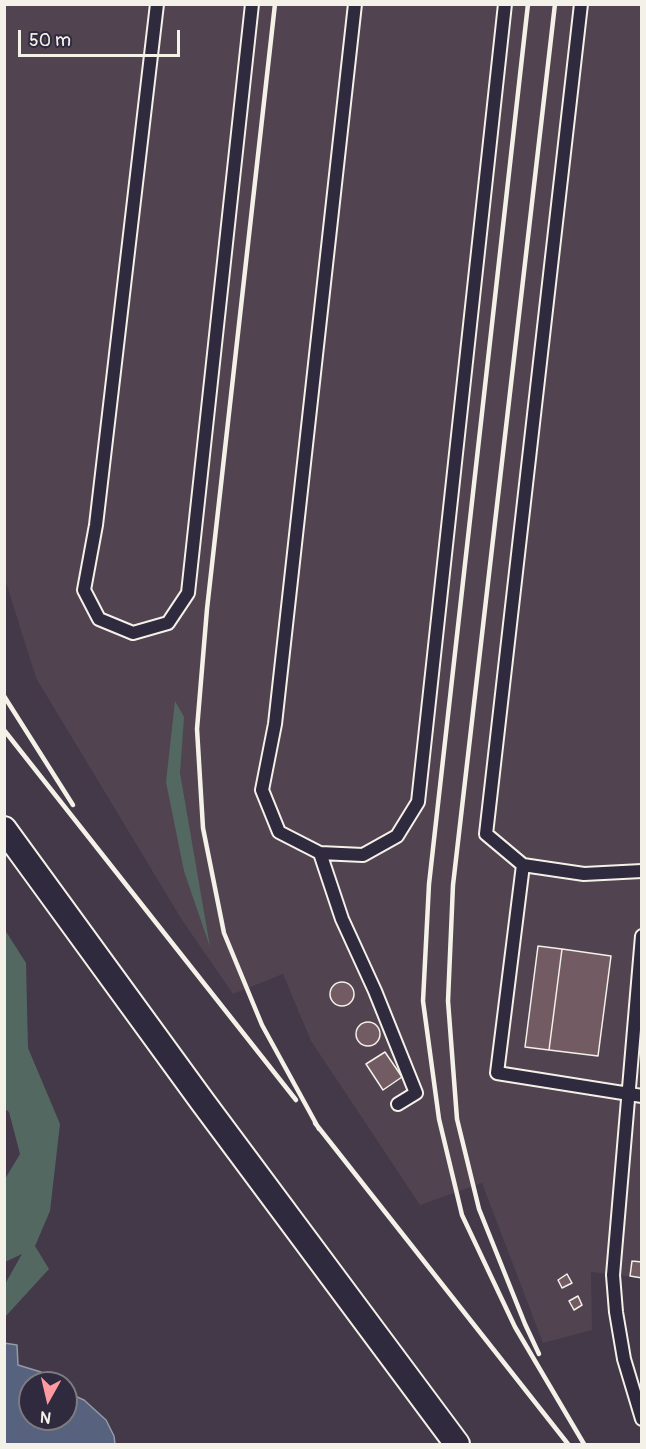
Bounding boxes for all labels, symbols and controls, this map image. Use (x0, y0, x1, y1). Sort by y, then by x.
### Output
scale bar (21, 18, 183, 56)
text: 50 m (29, 29, 71, 52)
north arrow (18, 1371, 78, 1431)
text: N (39, 1406, 53, 1428)

